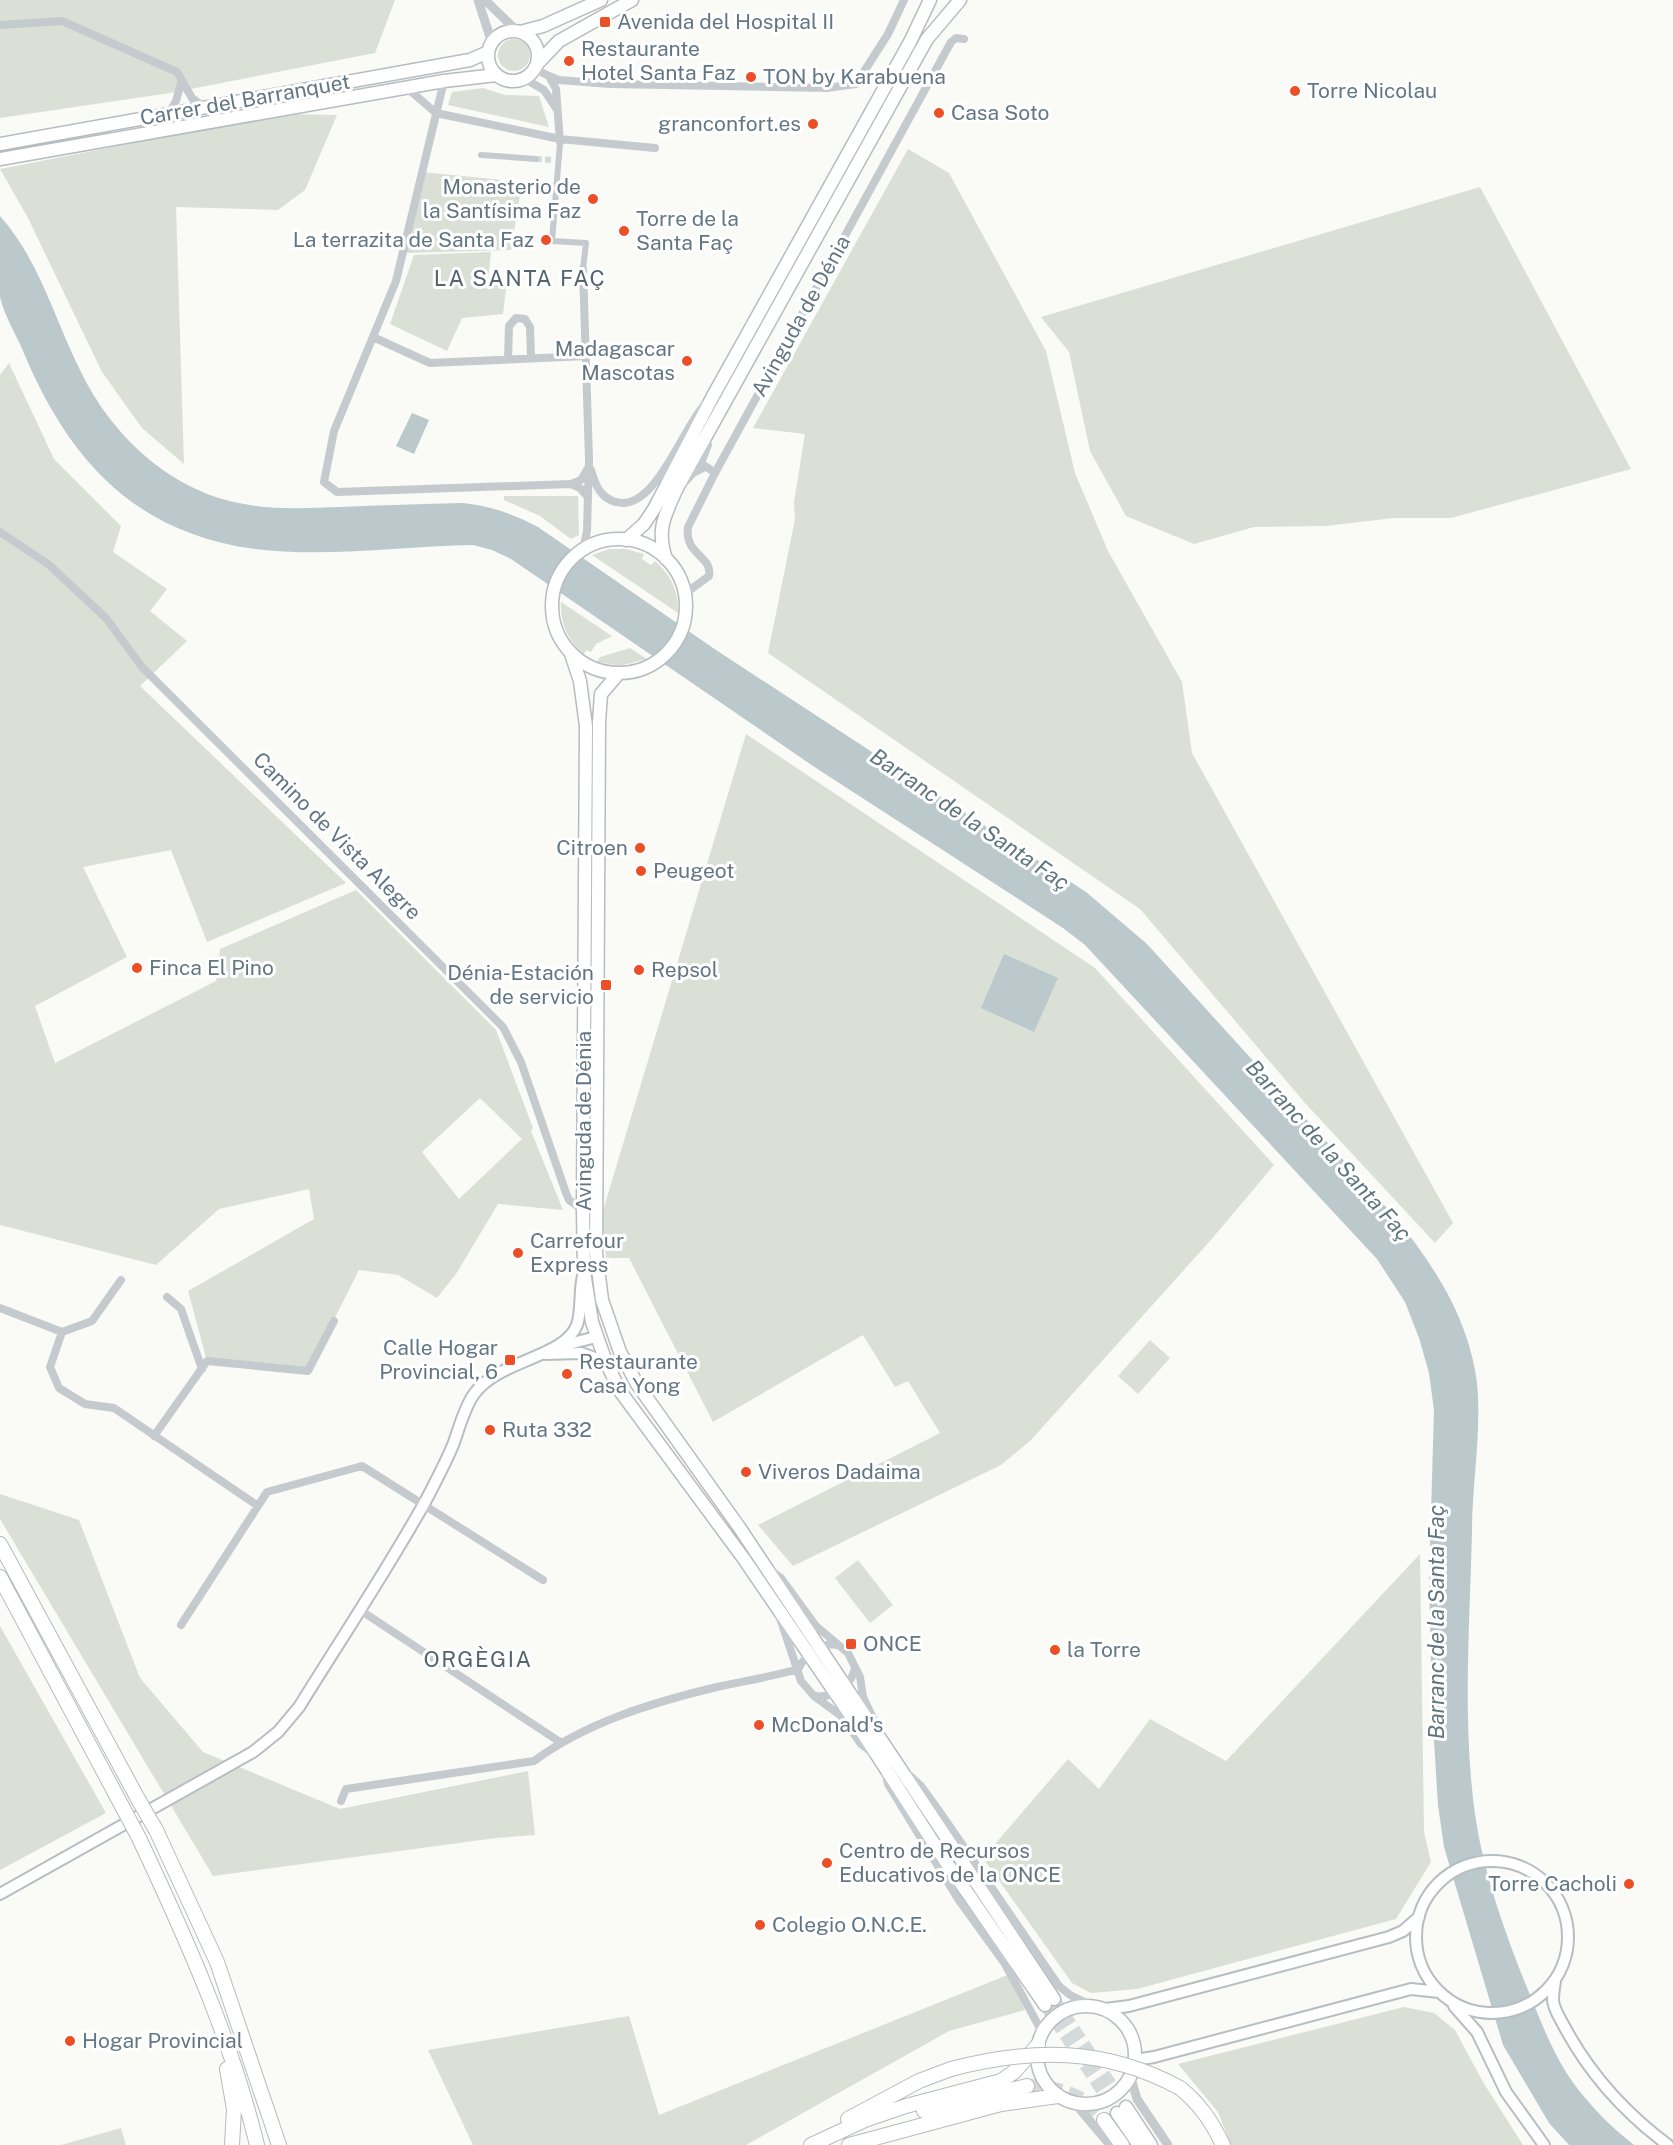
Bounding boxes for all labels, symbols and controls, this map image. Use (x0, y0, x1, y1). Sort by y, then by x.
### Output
place label: Avenida del Hospital II (617, 9, 834, 34)
marker: Avenida del Hospital II (598, 15, 612, 29)
place label: Restaurante Hotel Santa Faz (581, 36, 736, 85)
marker: Restaurante Hotel Santa Faz (562, 54, 576, 68)
place label: TON by Karabuena (763, 64, 946, 89)
street label: Carrer del Barranquet (138, 69, 352, 130)
marker: TON by Karabuena (744, 70, 758, 84)
place label: Torre Nicolau (1307, 78, 1437, 103)
marker: Torre Nicolau (1288, 84, 1302, 98)
place label: Casa Soto (951, 100, 1049, 125)
marker: Casa Soto (932, 106, 946, 120)
place label: granconfort.es (658, 111, 801, 136)
marker: granconfort.es (806, 117, 820, 131)
place label: Monasterio de la Santísima Faz (423, 174, 581, 223)
marker: Monasterio de la Santísima Faz (586, 192, 600, 206)
place label: Torre de la Santa Faç (636, 206, 739, 255)
marker: Torre de la Santa Faç (617, 224, 631, 238)
place label: La terrazita de Santa Faz (293, 227, 534, 252)
street label: Avinguda de Dénia (746, 231, 855, 401)
marker: La terrazita de Santa Faz (539, 233, 553, 247)
district label: LA SANTA FAÇ (434, 265, 606, 291)
place label: Madagascar Mascotas (555, 336, 675, 385)
marker: Madagascar Mascotas (680, 354, 694, 368)
water label: Barranc de la Santa Faç (865, 743, 1075, 895)
street label: Camino de Vista Alegre (248, 747, 426, 925)
place label: Citroen (556, 835, 628, 860)
marker: Citroen (633, 841, 647, 855)
place label: Peugeot (653, 858, 734, 883)
marker: Peugeot (634, 864, 648, 878)
place label: Finca El Pino (149, 955, 274, 980)
place label: Repsol (651, 957, 718, 982)
place label: Dénia-Estación de servicio (447, 960, 594, 1009)
marker: Finca El Pino (130, 961, 144, 975)
marker: Repsol (632, 963, 646, 977)
marker: Dénia-Estación de servicio (599, 978, 613, 992)
street label: Avinguda de Dénia (571, 1031, 596, 1211)
water label: Barranc de la Santa Faç (1241, 1054, 1417, 1246)
place label: Carrefour Express (530, 1228, 624, 1277)
marker: Carrefour Express (511, 1246, 525, 1260)
place label: Calle Hogar Provincial, 6 (379, 1335, 498, 1384)
place label: Restaurante Casa Yong (579, 1349, 698, 1398)
marker: Calle Hogar Provincial, 6 (503, 1353, 517, 1367)
marker: Restaurante Casa Yong (560, 1367, 574, 1381)
place label: Ruta 332 (502, 1417, 592, 1442)
marker: Ruta 332 (483, 1423, 497, 1437)
place label: Viveros Dadaima (758, 1459, 921, 1484)
marker: Viveros Dadaima (739, 1465, 753, 1479)
water label: Barranc de la Santa Faç (1423, 1505, 1449, 1739)
place label: ONCE (863, 1631, 922, 1656)
marker: ONCE (844, 1637, 858, 1651)
place label: la Torre (1067, 1637, 1141, 1662)
marker: la Torre (1048, 1643, 1062, 1657)
district label: ORGÈGIA (423, 1646, 533, 1672)
place label: McDonald's (771, 1712, 883, 1737)
marker: McDonald's (752, 1718, 766, 1732)
place label: Centro de Recursos Educativos de la ONCE (839, 1838, 1061, 1887)
marker: Centro de Recursos Educativos de la ONCE (820, 1856, 834, 1870)
place label: Torre Cacholi (1488, 1871, 1617, 1896)
marker: Torre Cacholi (1622, 1877, 1636, 1891)
place label: Colegio O.N.C.E. (772, 1912, 927, 1937)
marker: Colegio O.N.C.E. (753, 1918, 767, 1932)
place label: Hogar Provincial (82, 2028, 243, 2053)
marker: Hogar Provincial (63, 2034, 77, 2048)

